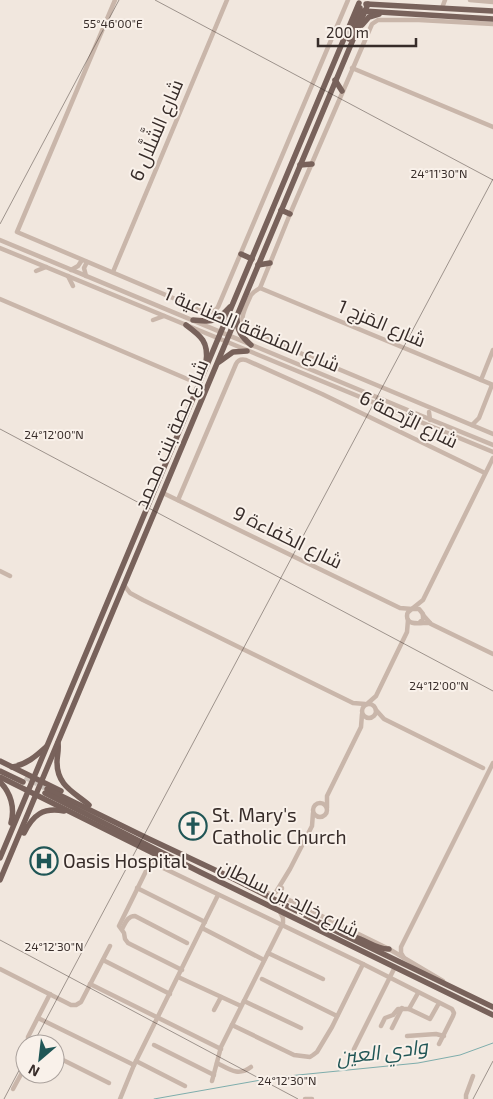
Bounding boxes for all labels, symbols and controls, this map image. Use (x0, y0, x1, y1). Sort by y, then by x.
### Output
scale bar (318, 15, 416, 47)
text: 55°46'00"E (83, 16, 143, 30)
text: 200 m (326, 23, 369, 41)
street label: شارع الشَّلَّال 6 (122, 75, 190, 185)
text: 24°11'30"N (410, 166, 468, 180)
street label: شارع المنطقة الصناعية 1 (160, 281, 344, 379)
street label: شارع المَزج 1 (334, 294, 429, 354)
street label: شارع حصة بنت محمد (129, 356, 215, 513)
street label: شارع الرَّحمة 6 (355, 385, 462, 455)
text: 24°12'00"N (24, 427, 84, 441)
street label: شارع الكَفاءة 9 (229, 500, 346, 575)
text: 24°12'00"N (409, 678, 469, 692)
place label: St. Mary's Catholic Church (212, 803, 347, 848)
church icon: St. Mary's Catholic Church (178, 811, 208, 841)
hospital icon: Oasis Hospital (29, 846, 59, 876)
place label: Oasis Hospital (63, 849, 187, 872)
street label: شارع خالِد بن سلطان (214, 854, 363, 944)
text: 24°12'30"N (24, 939, 84, 953)
water label: وادي العين (335, 1033, 431, 1073)
north arrow (15, 1034, 65, 1084)
text: N (25, 1061, 42, 1081)
text: 24°12'30"N (257, 1073, 317, 1087)

